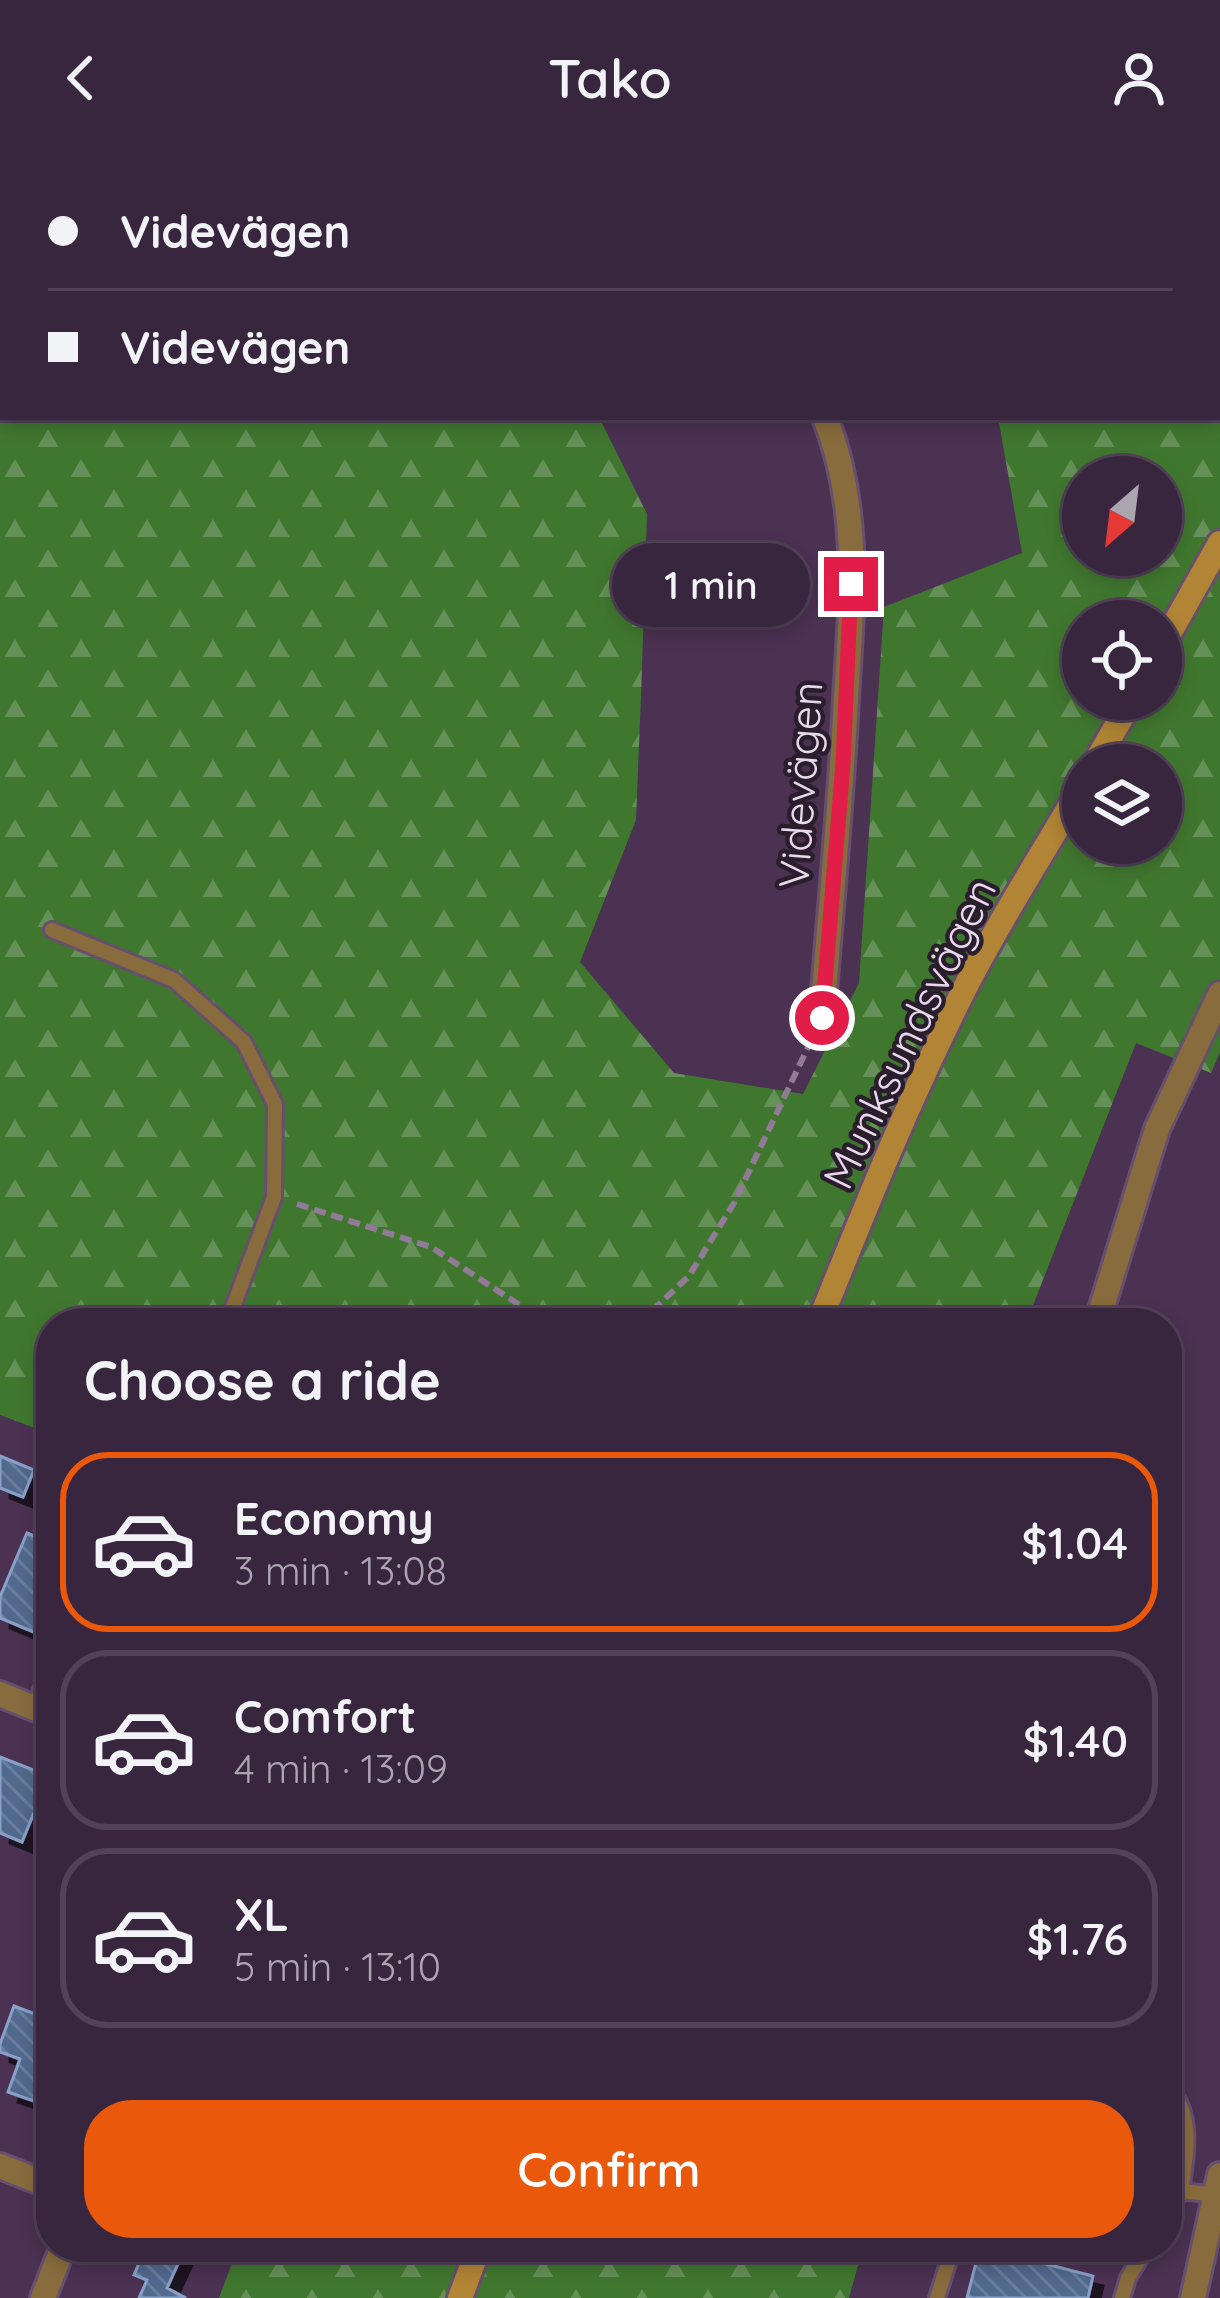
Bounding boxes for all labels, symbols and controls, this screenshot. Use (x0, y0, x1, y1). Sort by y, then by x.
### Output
text: Tako (548, 44, 672, 112)
icon: back (48, 45, 114, 111)
icon: person (1106, 45, 1172, 111)
text: Videvägen (120, 203, 350, 259)
text: Videvägen (120, 319, 350, 375)
north arrow (1062, 456, 1182, 576)
map controls (1062, 456, 1182, 864)
callout: 1 min (611, 542, 809, 626)
route end (824, 557, 878, 611)
text: 1 min (664, 560, 758, 609)
button: locate (1062, 600, 1182, 720)
street label: Videvägen (766, 680, 834, 890)
button: layers (1062, 744, 1182, 864)
street label: Munksundsvägen (811, 869, 1007, 1197)
route start (795, 991, 849, 1045)
text: Choose a ride (84, 1346, 441, 1414)
icon: car (90, 1488, 198, 1596)
text: Economy (234, 1490, 434, 1546)
text: $1.04 (1021, 1514, 1128, 1570)
text: 3 min · 13:08 (234, 1546, 447, 1595)
icon: car (90, 1686, 198, 1794)
text: Comfort (234, 1688, 416, 1744)
text: $1.40 (1023, 1712, 1128, 1768)
text: 4 min · 13:09 (234, 1744, 448, 1793)
icon: car (90, 1884, 198, 1992)
text: XL (234, 1886, 289, 1942)
text: $1.76 (1027, 1910, 1128, 1966)
text: 5 min · 13:10 (234, 1942, 441, 1991)
button: Confirm (84, 2100, 1134, 2238)

